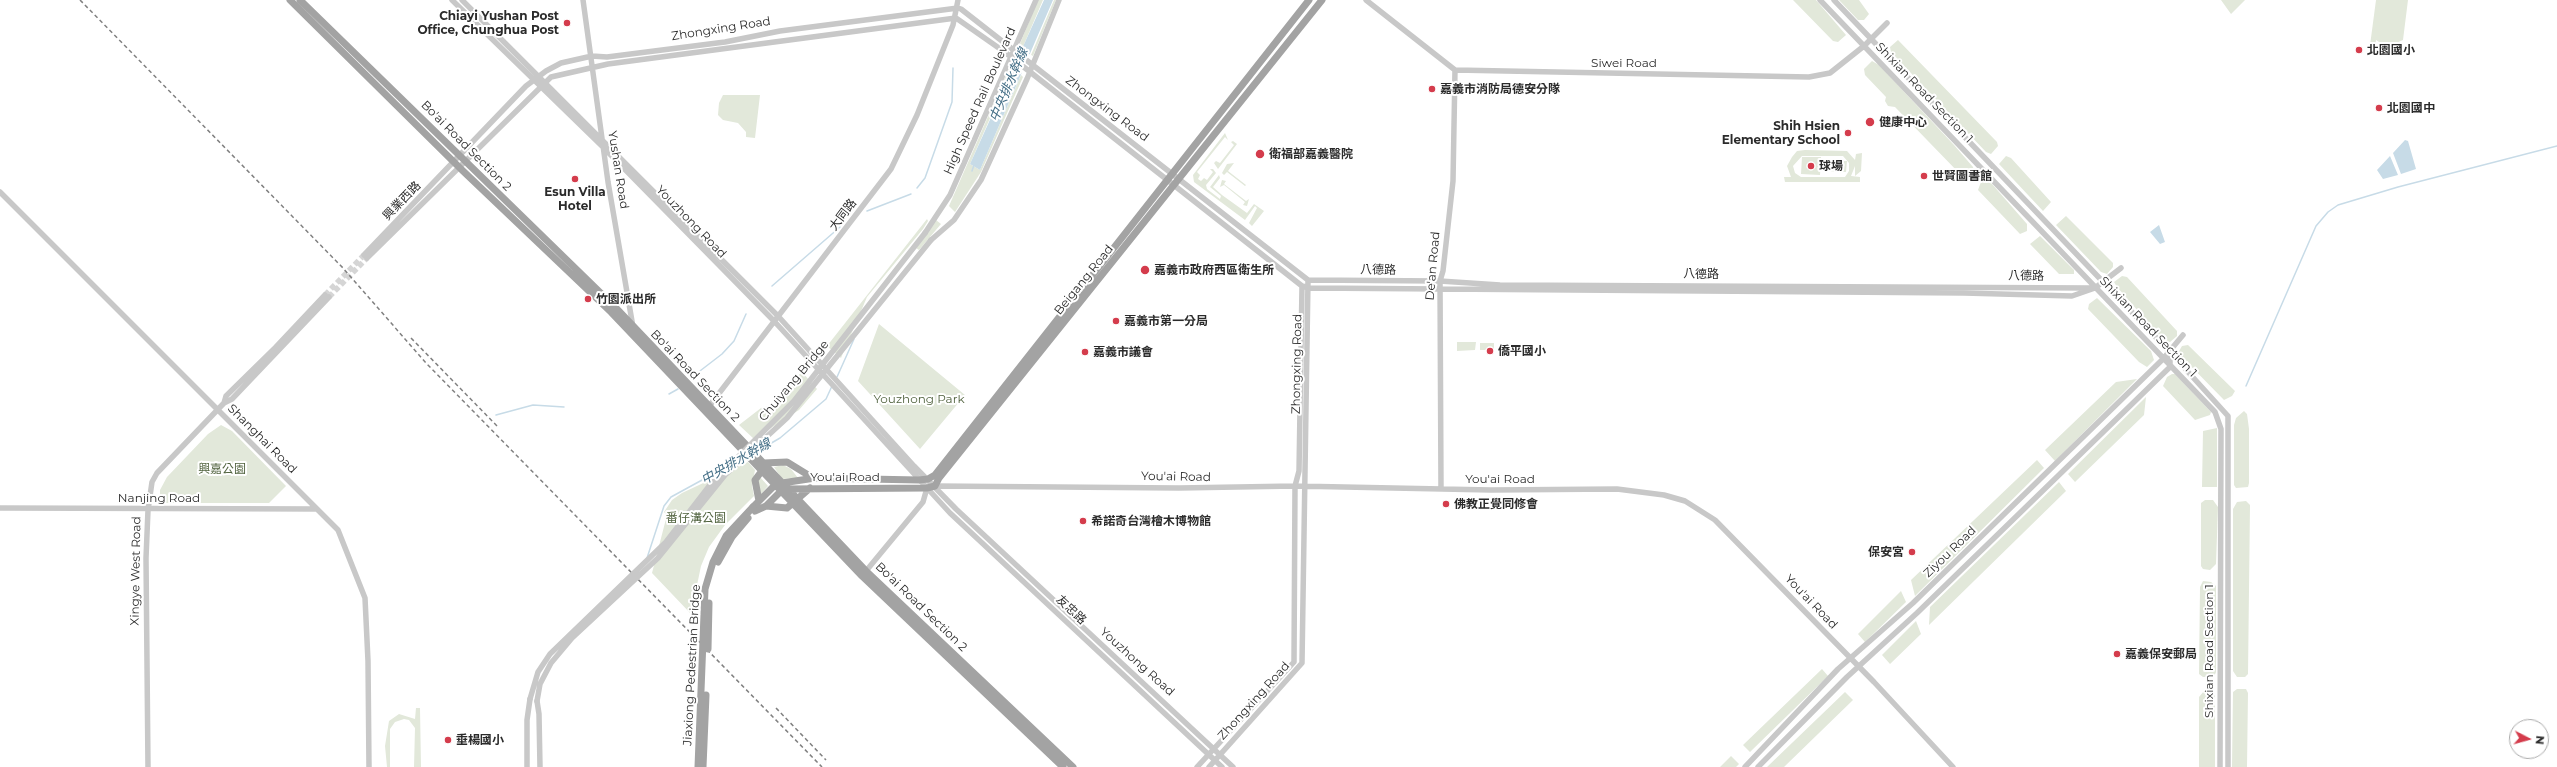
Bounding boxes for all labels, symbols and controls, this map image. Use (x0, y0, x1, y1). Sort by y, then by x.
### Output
place label: Chiayi Yushan Post Office, Chunghua Post (417, 9, 559, 37)
street label: Zhongxing Road (670, 14, 772, 44)
marker: Chiayi Yushan Post Office, Chunghua Post (562, 18, 572, 28)
street label: High Speed Rail Boulevard (941, 25, 1019, 177)
street label: Shixian Road Section 1 (1872, 40, 1976, 146)
place label: 北園國小 (2367, 43, 2415, 57)
marker: 北園國小 (2354, 45, 2364, 55)
water label: 中央排水幹線 (987, 46, 1031, 124)
street label: Siwei Road (1591, 56, 1657, 70)
street label: Zhongxing Road (1063, 73, 1151, 145)
place label: 嘉義市消防局德安分隊 (1440, 82, 1560, 96)
marker: 嘉義市消防局德安分隊 (1427, 84, 1437, 94)
street label: Bo'ai Road Section 2 (418, 98, 514, 194)
place label: 北園國中 (2387, 101, 2435, 115)
marker: 北園國中 (2374, 103, 2384, 113)
place label: 健康中心 (1879, 115, 1927, 129)
marker: 健康中心 (1864, 116, 1876, 128)
place label: Shih Hsien Elementary School (1722, 119, 1840, 147)
marker: Shih Hsien Elementary School (1843, 128, 1853, 138)
street label: Yushan Road (605, 130, 631, 210)
place label: 衛福部嘉義醫院 (1269, 147, 1353, 161)
marker: 衛福部嘉義醫院 (1254, 148, 1266, 160)
place label: 球場 (1819, 159, 1843, 173)
marker: 球場 (1806, 161, 1816, 171)
place label: 世賢圖書館 (1932, 169, 1992, 183)
marker: 世賢圖書館 (1919, 171, 1929, 181)
marker: Esun Villa Hotel (570, 174, 580, 184)
street label: 興業西路 (380, 179, 424, 223)
street label: Youzhong Road (653, 183, 729, 261)
place label: Esun Villa Hotel (544, 185, 606, 213)
street label: 大同路 (826, 196, 860, 234)
street label: De'an Road (1423, 231, 1443, 301)
street label: Beigang Road (1051, 242, 1117, 318)
street label: 八德路 (1360, 262, 1396, 278)
place label: 嘉義市政府西區衛生所 (1154, 263, 1274, 277)
marker: 嘉義市政府西區衛生所 (1139, 264, 1151, 276)
street label: 八德路 (1683, 267, 1719, 281)
street label: 八德路 (2008, 268, 2044, 284)
street label: Shixian Road Section 1 (2096, 274, 2200, 380)
place label: 竹園派出所 (596, 292, 656, 306)
marker: 竹園派出所 (583, 294, 593, 304)
place label: 嘉義市第一分局 (1124, 314, 1208, 328)
street label: Zhongxing Road (1289, 314, 1305, 414)
marker: 嘉義市第一分局 (1111, 316, 1121, 326)
street label: Bo'ai Road Section 2 (647, 327, 743, 425)
street label: Chuiyang Bridge (756, 338, 832, 424)
place label: 僑平國小 (1498, 344, 1546, 358)
place label: 嘉義市議會 (1093, 345, 1153, 359)
marker: 僑平國小 (1485, 346, 1495, 356)
marker: 嘉義市議會 (1080, 347, 1090, 357)
park label: Youzhong Park (873, 392, 965, 406)
street label: Shanghai Road (224, 401, 300, 477)
water label: 中央排水幹線 (698, 436, 774, 488)
park label: 興嘉公園 (198, 462, 246, 476)
street label: You'ai Road (1141, 469, 1211, 485)
street label: You'ai Road (810, 470, 880, 484)
street label: You'ai Road (1465, 472, 1535, 486)
street label: Nanjing Road (118, 491, 200, 505)
place label: 佛教正覺同修會 (1454, 497, 1538, 511)
marker: 佛教正覺同修會 (1441, 499, 1451, 509)
park label: 番仔溝公園 (666, 511, 726, 525)
place label: 希諾奇台灣檜木博物館 (1091, 514, 1211, 528)
street label: Xingye West Road (128, 516, 144, 626)
marker: 希諾奇台灣檜木博物館 (1078, 516, 1088, 526)
street label: Ziyou Road (1921, 523, 1979, 581)
place label: 保安宮 (1868, 545, 1904, 559)
marker: 保安宮 (1907, 547, 1917, 557)
street label: Bo'ai Road Section 2 (872, 559, 970, 655)
street label: You'ai Road (1782, 572, 1840, 632)
street label: Jiaxiong Pedestrian Bridge (681, 584, 703, 746)
street label: Shixian Road Section 1 (2202, 584, 2216, 718)
street label: 友忠路 (1053, 592, 1089, 628)
street label: Youzhong Road (1097, 625, 1177, 699)
place label: 嘉義保安郵局 (2125, 647, 2197, 661)
marker: 嘉義保安郵局 (2112, 649, 2122, 659)
street label: Zhongxing Road (1215, 659, 1293, 743)
north arrow (2509, 719, 2549, 759)
place label: 垂楊國小 (456, 733, 504, 747)
marker: 垂楊國小 (443, 735, 453, 745)
text: N (2533, 735, 2547, 745)

